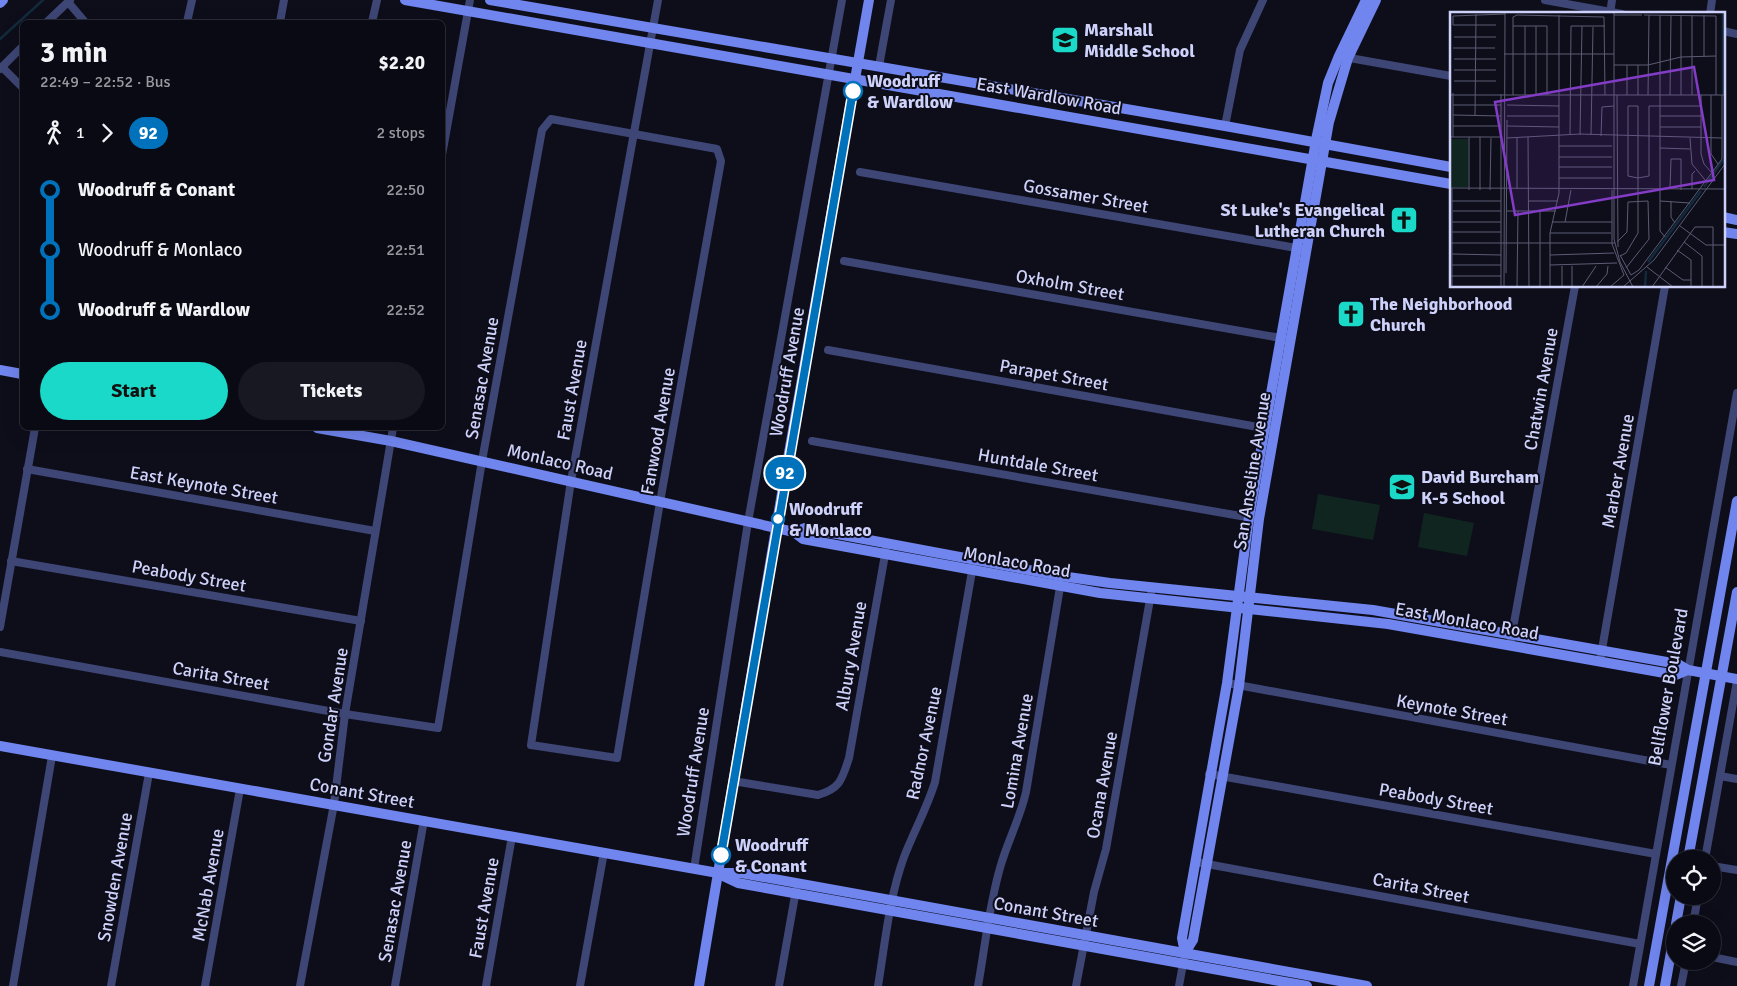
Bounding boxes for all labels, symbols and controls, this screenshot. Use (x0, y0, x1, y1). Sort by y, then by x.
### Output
inset map (1450, 12, 1724, 288)
place label: Marshall Middle School (1084, 19, 1195, 62)
school or university icon: Marshall Middle School (1050, 25, 1080, 55)
text: 3 min (40, 36, 108, 70)
text: $2.20 (379, 51, 425, 75)
place label: Woodruff & Wardlow (867, 70, 953, 113)
text: 22:49 – 22:52 · Bus (40, 72, 171, 92)
street label: East Wardlow Road (975, 72, 1123, 120)
marker: Woodruff & Wardlow (843, 81, 863, 101)
icon: walk (40, 119, 68, 147)
icon: forward (93, 119, 121, 147)
text: 92 (139, 122, 158, 144)
text: 1 (76, 123, 85, 143)
text: 2 stops (377, 123, 425, 143)
street label: Gossamer Street (1022, 174, 1150, 218)
text: Woodruff & Conant (78, 178, 235, 202)
text: 22:50 (386, 180, 425, 200)
place label: St Luke's Evangelical Lutheran Church (1221, 199, 1385, 242)
church icon: St Luke's Evangelical Lutheran Church (1389, 205, 1419, 235)
text: Woodruff & Monlaco (78, 238, 242, 262)
text: 22:51 (386, 240, 425, 260)
street label: Oxholm Street (1014, 265, 1126, 305)
place label: The Neighborhood Church (1370, 293, 1513, 336)
text: Woodruff & Wardlow (78, 298, 250, 322)
church icon: The Neighborhood Church (1336, 299, 1366, 329)
text: 22:52 (386, 300, 425, 320)
street label: Woodruff Avenue (765, 306, 809, 438)
street label: Senasac Avenue (460, 315, 504, 441)
street label: Chatwin Avenue (1519, 326, 1563, 452)
street label: Faust Avenue (552, 338, 592, 442)
street label: Parapet Street (998, 355, 1110, 395)
button: Start (40, 362, 228, 420)
button: Tickets (238, 362, 425, 420)
street label: Fanwood Avenue (636, 366, 680, 496)
street label: San Anseline Avenue (1229, 390, 1275, 552)
street label: Marber Avenue (1597, 412, 1639, 530)
street label: Monlaco Road (505, 439, 615, 485)
street label: Huntdale Street (976, 444, 1100, 486)
line badge: 92 (762, 457, 808, 489)
street label: East Keynote Street (128, 461, 280, 509)
text: 92 (775, 462, 795, 484)
place label: David Burcham K-5 School (1421, 466, 1539, 509)
school or university icon: David Burcham K-5 School (1387, 472, 1417, 502)
place label: Woodruff & Monlaco (789, 498, 872, 541)
marker: Woodruff & Monlaco (771, 512, 785, 526)
street label: Monlaco Road (962, 542, 1072, 582)
street label: Peabody Street (130, 555, 248, 597)
street label: East Monlaco Road (1393, 598, 1541, 644)
street label: Albury Avenue (831, 599, 871, 713)
street label: Bellflower Boulevard (1643, 606, 1693, 768)
street label: Gondar Avenue (313, 646, 353, 764)
street label: Carita Street (171, 657, 271, 695)
street label: Radnor Avenue (901, 684, 947, 802)
street label: Keynote Street (1395, 689, 1509, 731)
street label: Lomina Avenue (996, 692, 1038, 810)
street label: Woodruff Avenue (672, 706, 714, 838)
street label: Ocana Avenue (1082, 730, 1122, 840)
street label: Conant Street (308, 773, 416, 813)
street label: Peabody Street (1377, 778, 1495, 820)
street label: Snowden Avenue (93, 811, 137, 943)
street label: McNab Avenue (187, 827, 229, 943)
place label: Woodruff & Conant (735, 834, 809, 877)
street label: Senasac Avenue (373, 838, 417, 964)
marker: Woodruff & Conant (711, 845, 731, 865)
map controls (1666, 850, 1721, 970)
button: locate (1666, 850, 1721, 905)
street label: Faust Avenue (464, 856, 504, 960)
street label: Carita Street (1371, 868, 1471, 908)
street label: Conant Street (992, 892, 1100, 932)
button: layers (1666, 915, 1721, 970)

